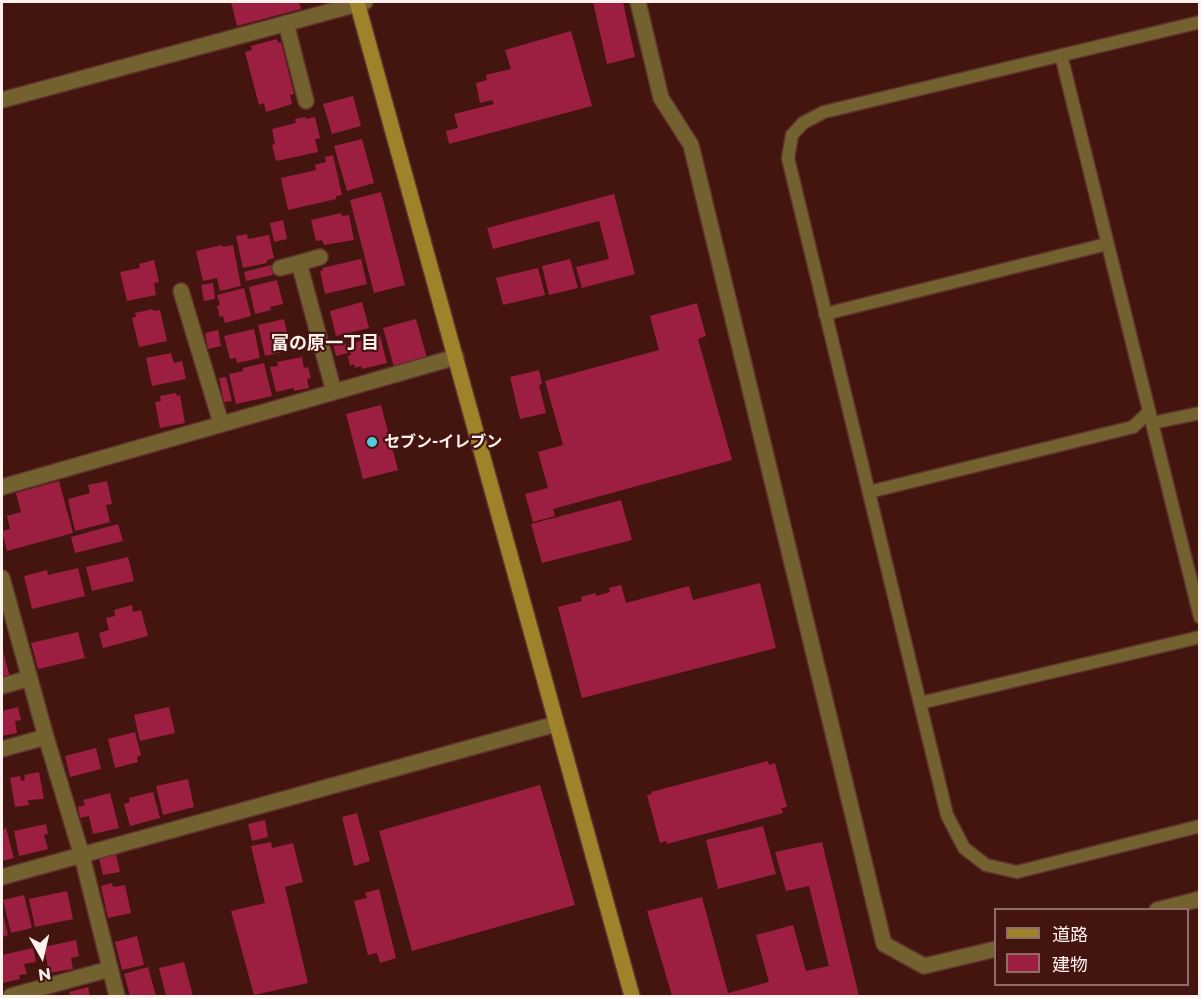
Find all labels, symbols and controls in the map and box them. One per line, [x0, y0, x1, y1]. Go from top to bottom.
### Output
district label: 富の原一丁目 [271, 333, 379, 355]
place label: セブン-イレブン [384, 432, 502, 452]
marker: セブン-イレブン [365, 435, 379, 449]
legend [994, 908, 1189, 986]
text: 道路 [1052, 924, 1088, 946]
north arrow [12, 926, 72, 986]
text: 建物 [1052, 954, 1088, 976]
text: N [37, 964, 52, 985]

